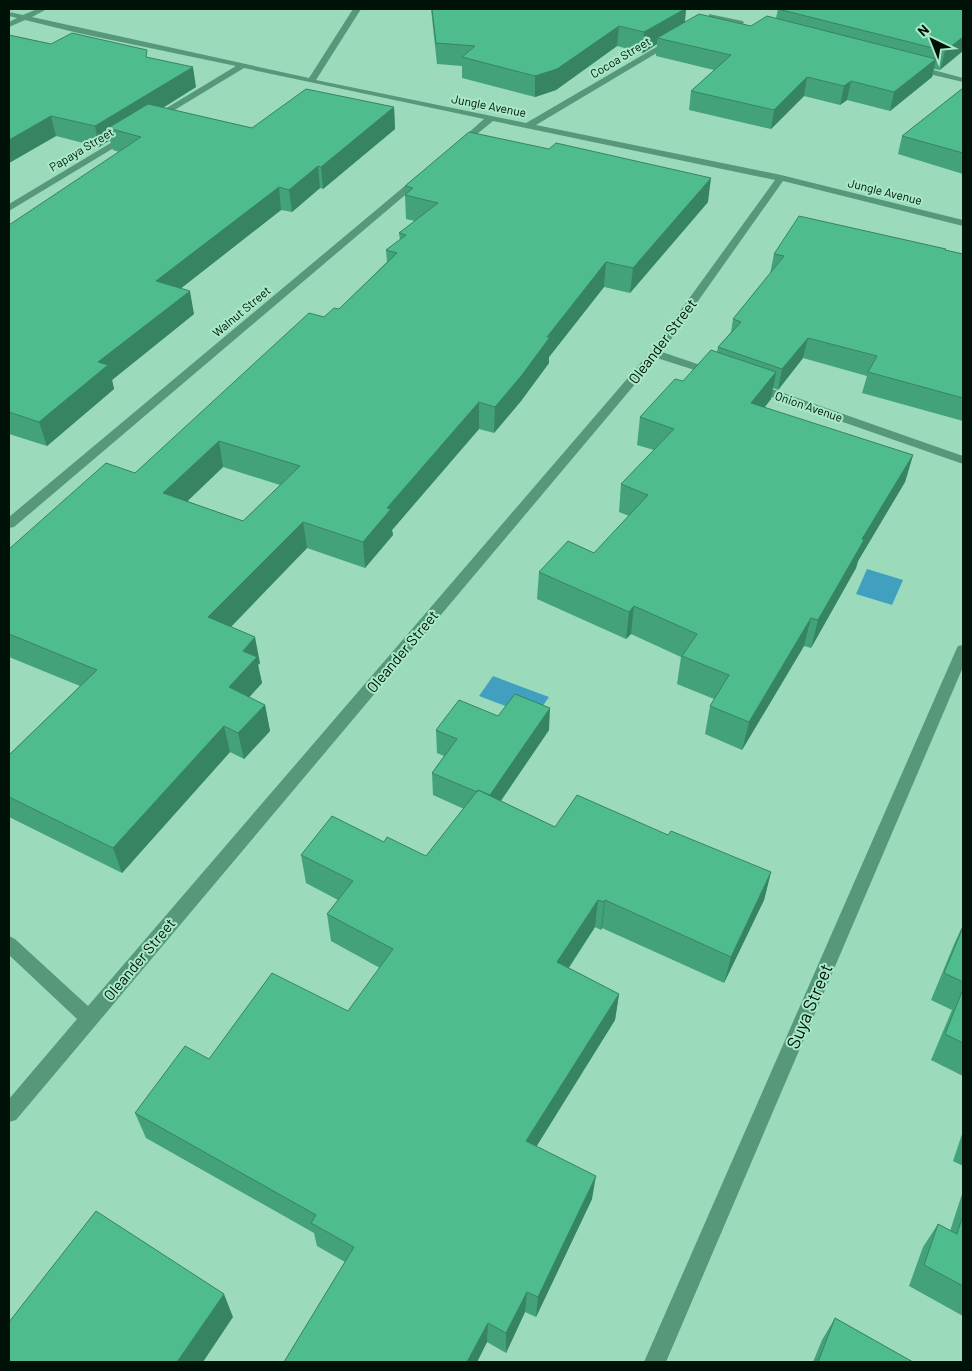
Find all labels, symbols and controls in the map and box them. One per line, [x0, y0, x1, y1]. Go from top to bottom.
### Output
north arrow [907, 15, 957, 65]
text: N [914, 21, 932, 40]
street label: Cocoa Street [587, 34, 653, 80]
street label: Jungle Avenue [450, 91, 528, 119]
street label: Papaya Street [46, 124, 116, 174]
street label: Jungle Avenue [846, 175, 924, 207]
street label: Walnut Street [209, 283, 273, 339]
street label: Oleander Street [624, 295, 700, 387]
street label: Onion Avenue [773, 388, 845, 424]
street label: Oleander Street [362, 606, 442, 696]
street label: Oleander Street [99, 914, 179, 1004]
street label: Suya Street [781, 960, 837, 1052]

